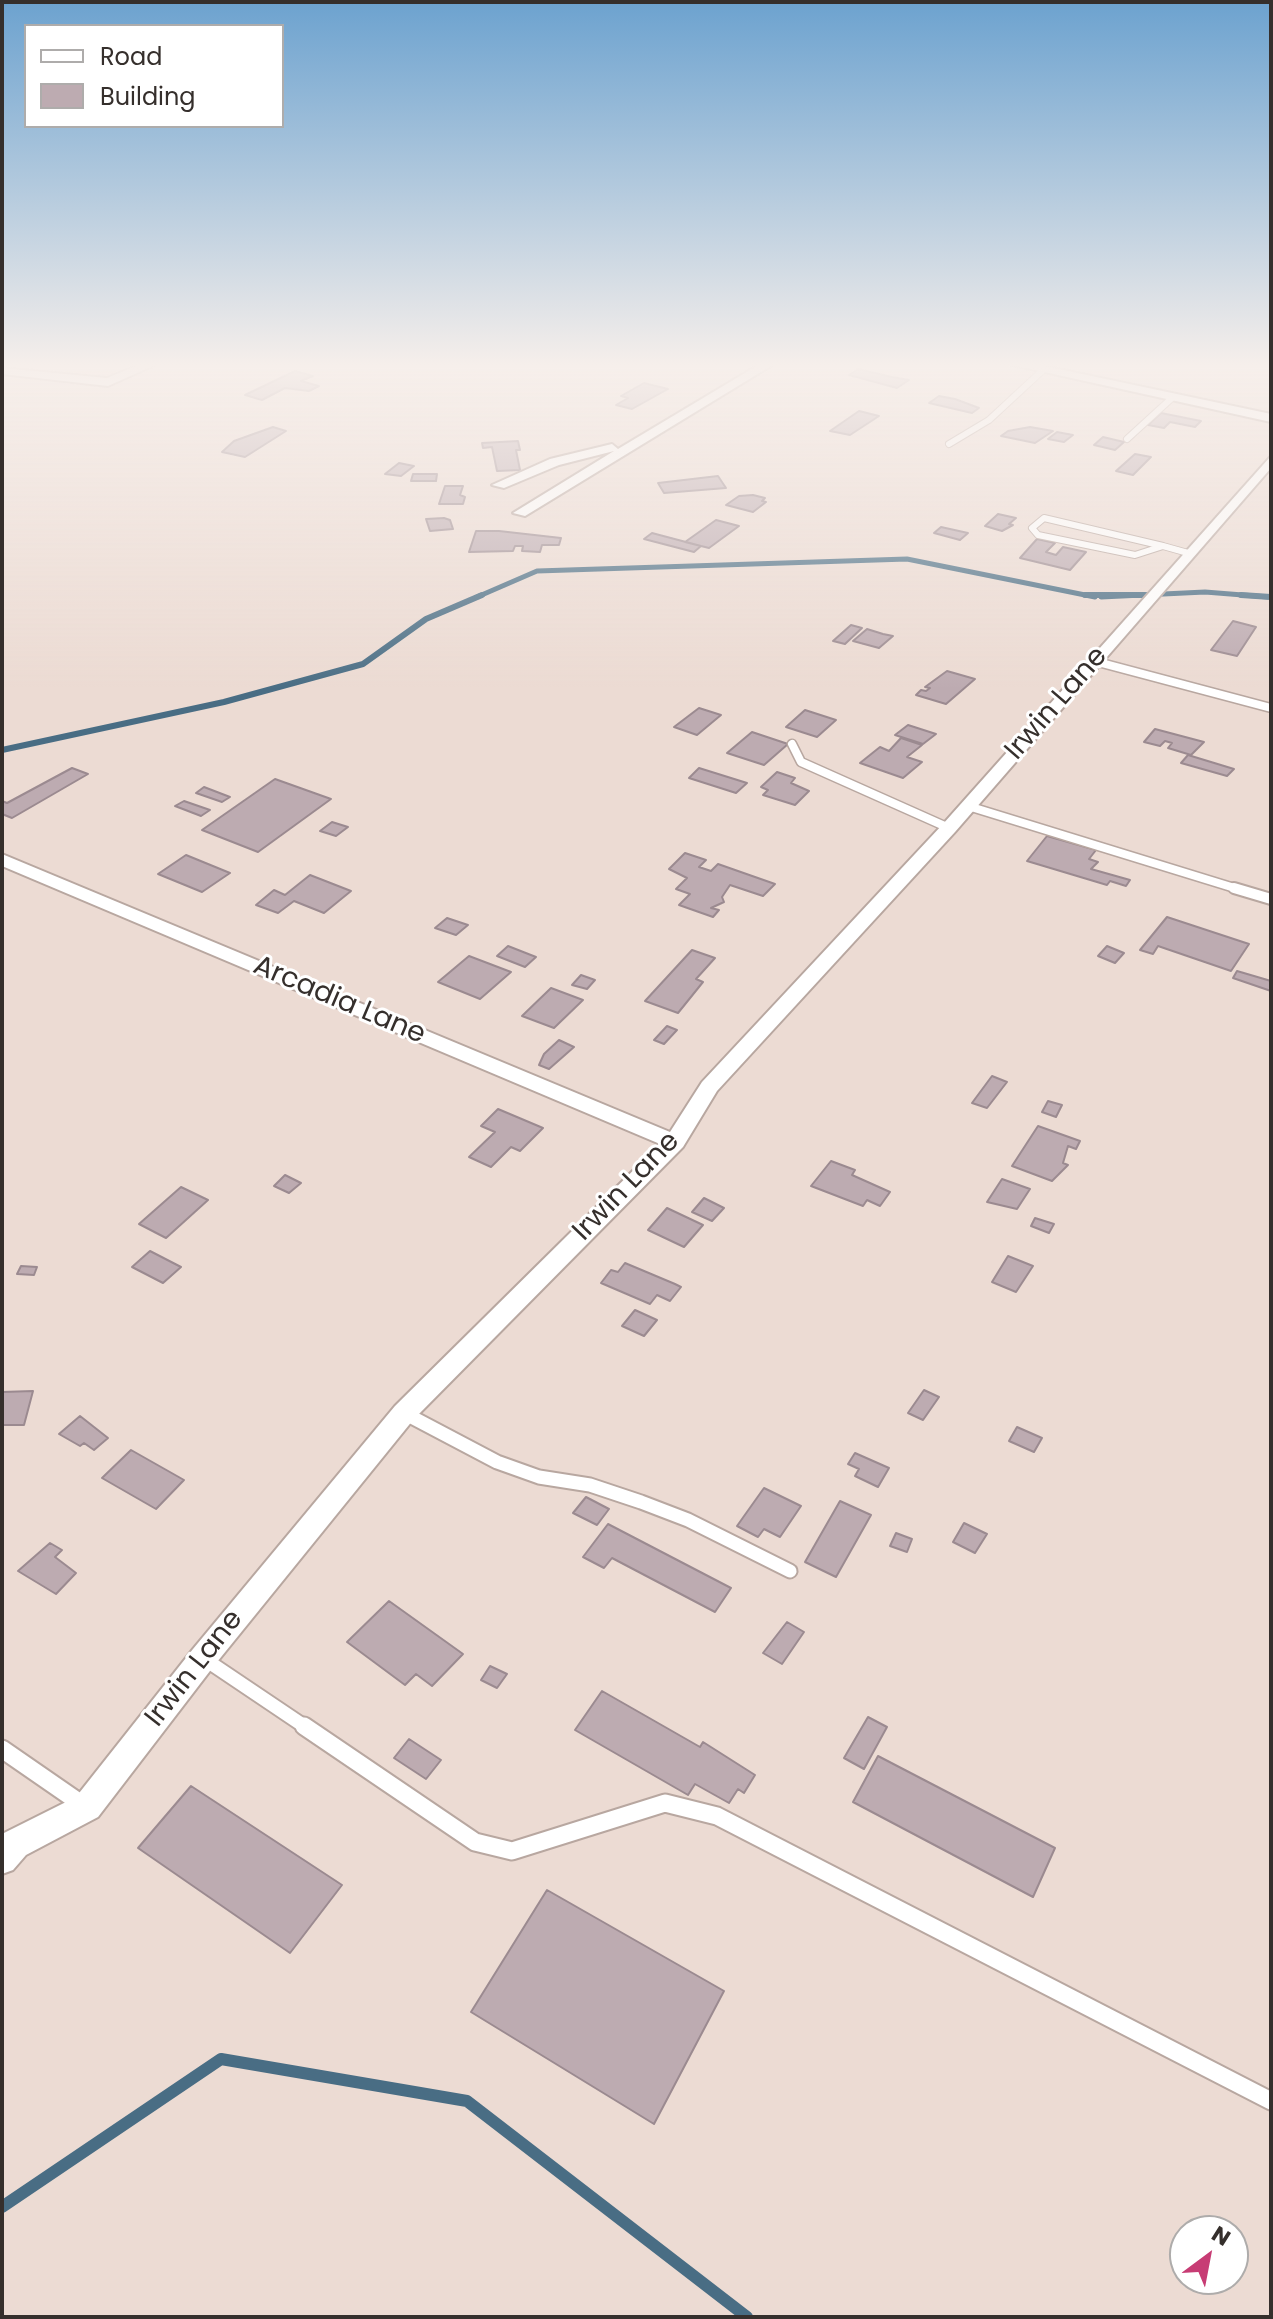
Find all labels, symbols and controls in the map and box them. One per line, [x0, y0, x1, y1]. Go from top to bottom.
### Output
legend [24, 24, 284, 128]
text: Road [100, 40, 162, 73]
text: Building [100, 80, 196, 113]
street label: Irwin Lane [999, 641, 1115, 767]
street label: Arcadia Lane [248, 950, 430, 1052]
street label: Irwin Lane [567, 1125, 687, 1249]
street label: Irwin Lane [139, 1604, 251, 1734]
north arrow [1169, 2215, 1249, 2295]
text: N [1206, 2218, 1236, 2253]

